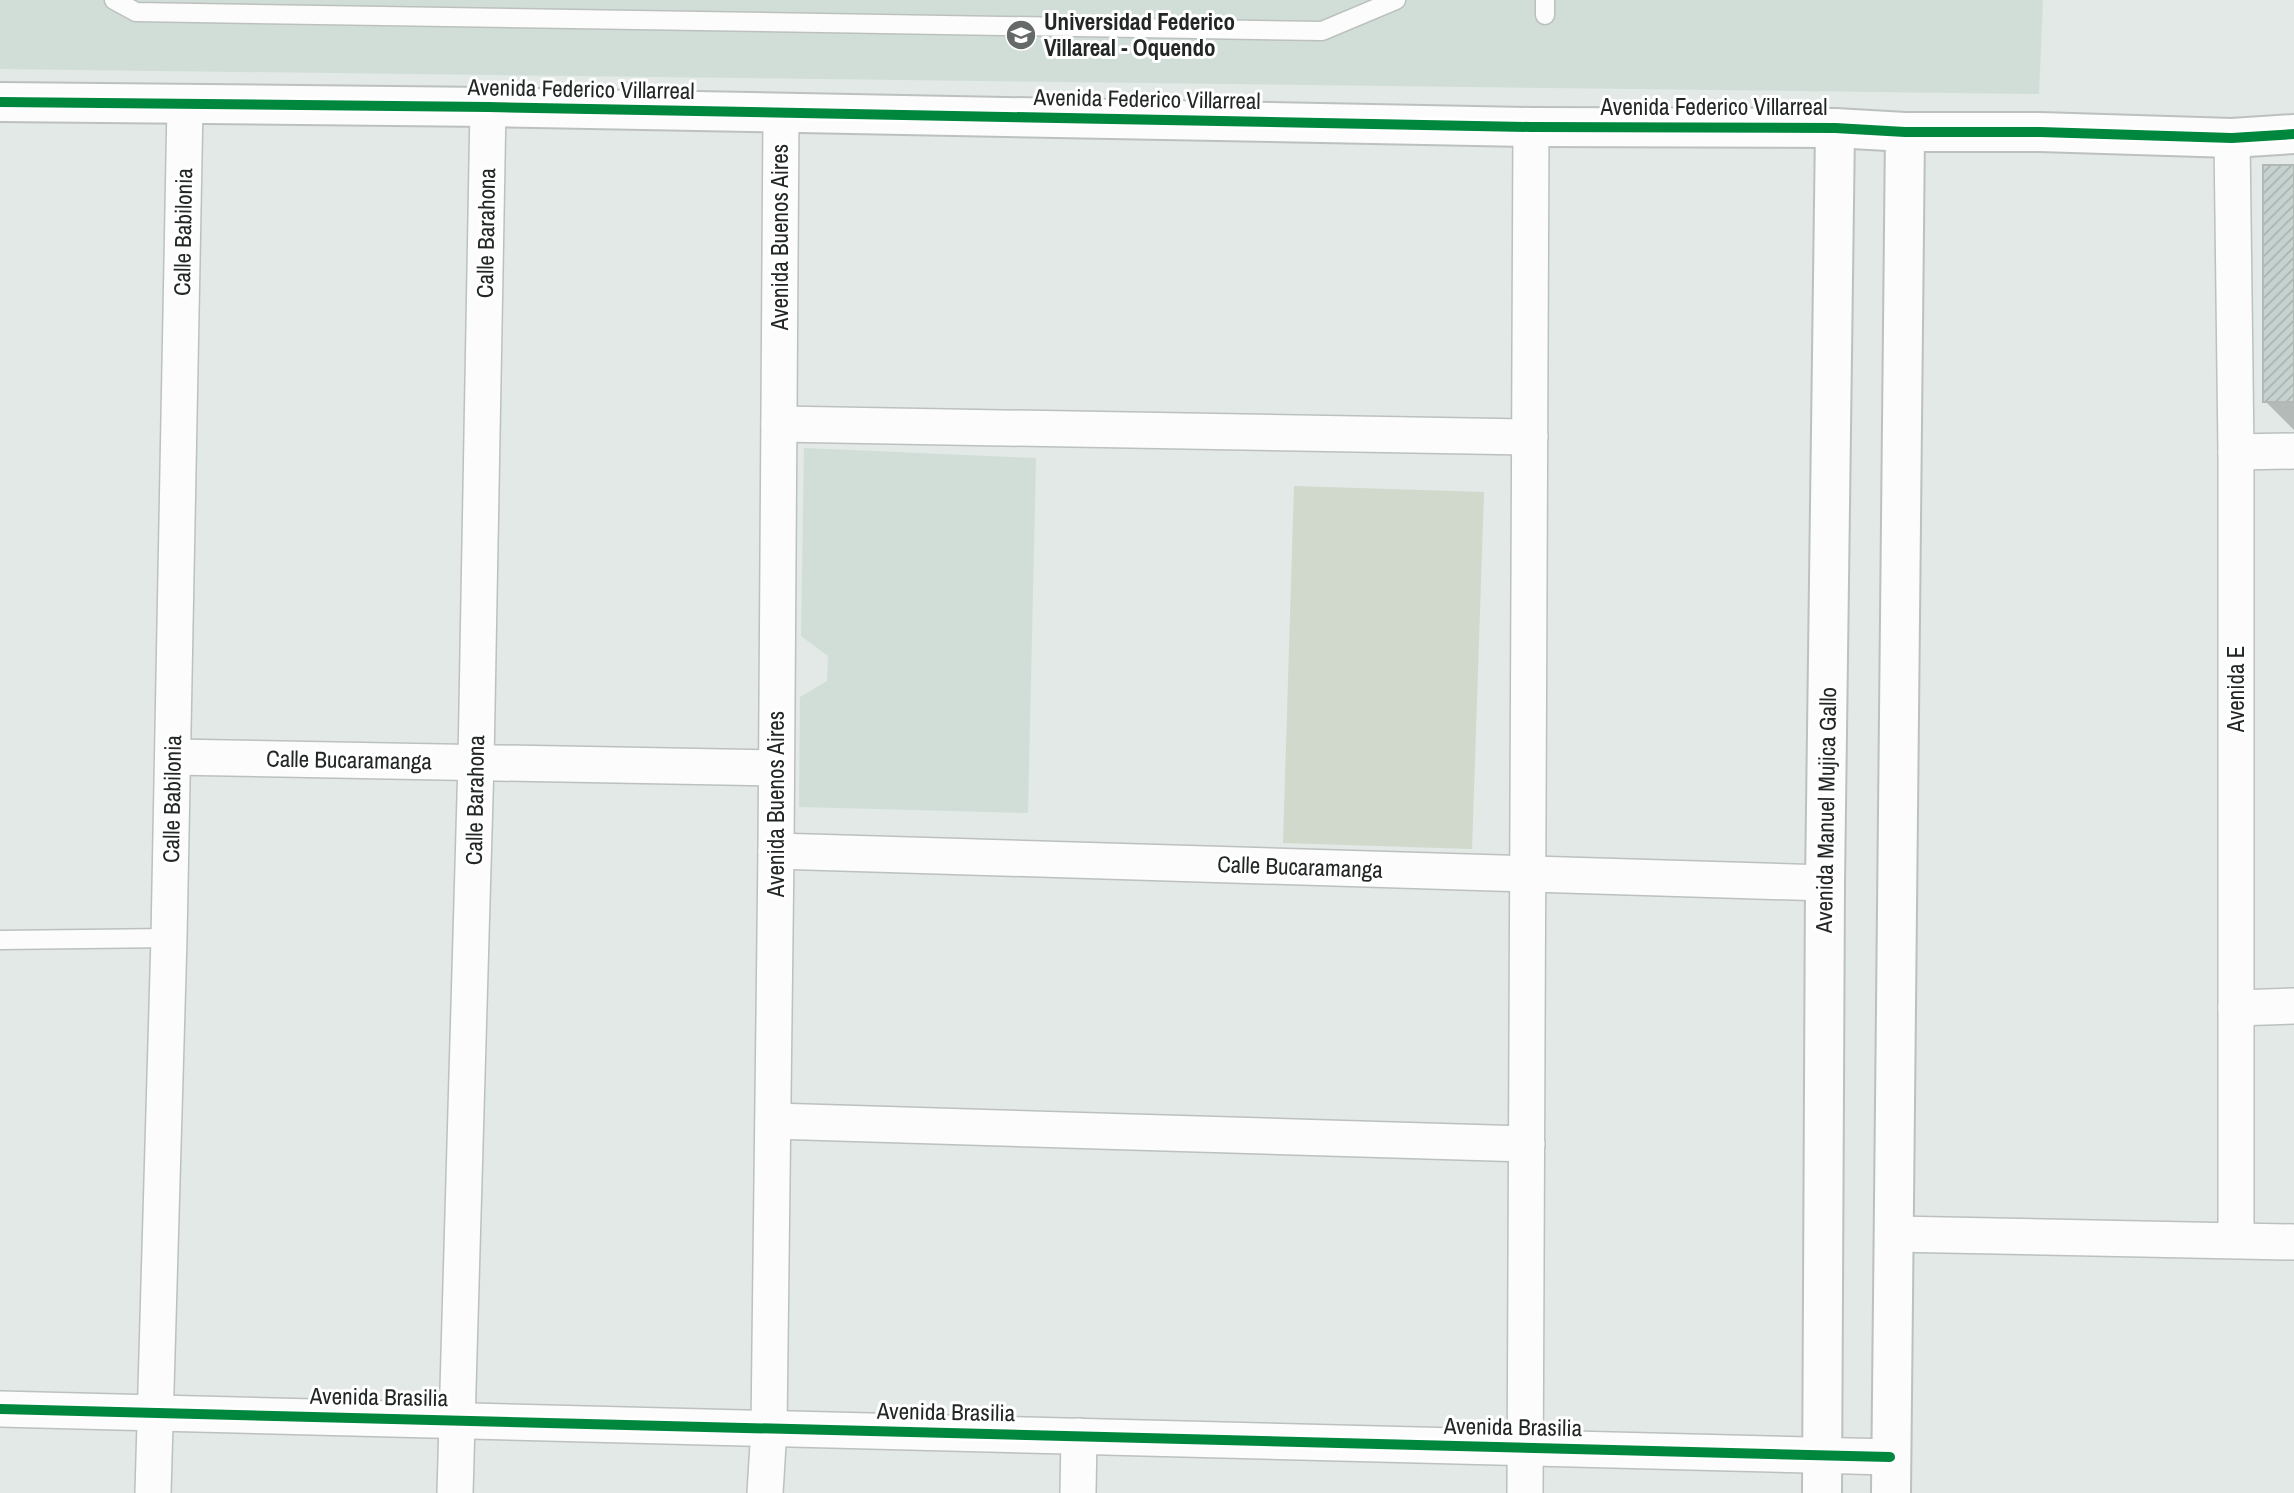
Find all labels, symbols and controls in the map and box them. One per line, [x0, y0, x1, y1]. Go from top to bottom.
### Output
place label: Universidad Federico Villareal - Oquendo [1044, 6, 1235, 63]
school or university icon: Universidad Federico Villareal - Oquendo [1004, 18, 1038, 52]
street label: Avenida Federico Villarreal [466, 71, 695, 106]
street label: Avenida Federico Villarreal [1032, 81, 1261, 116]
street label: Avenida Federico Villarreal [1600, 91, 1827, 122]
street label: Avenida Buenos Aires [764, 144, 795, 331]
street label: Calle Babilonia [166, 167, 199, 296]
street label: Calle Barahona [469, 167, 502, 298]
street label: Avenida E [2220, 646, 2251, 733]
street label: Avenida Manuel Mujica Gallo [1808, 687, 1843, 934]
street label: Avenida Buenos Aires [760, 711, 791, 898]
street label: Calle Babilonia [155, 734, 188, 863]
street label: Calle Barahona [458, 734, 491, 865]
street label: Calle Bucaramanga [266, 743, 433, 776]
street label: Calle Bucaramanga [1217, 848, 1384, 885]
street label: Avenida Brasilia [309, 1380, 449, 1413]
street label: Avenida Brasilia [876, 1395, 1016, 1428]
street label: Avenida Brasilia [1443, 1410, 1583, 1443]

